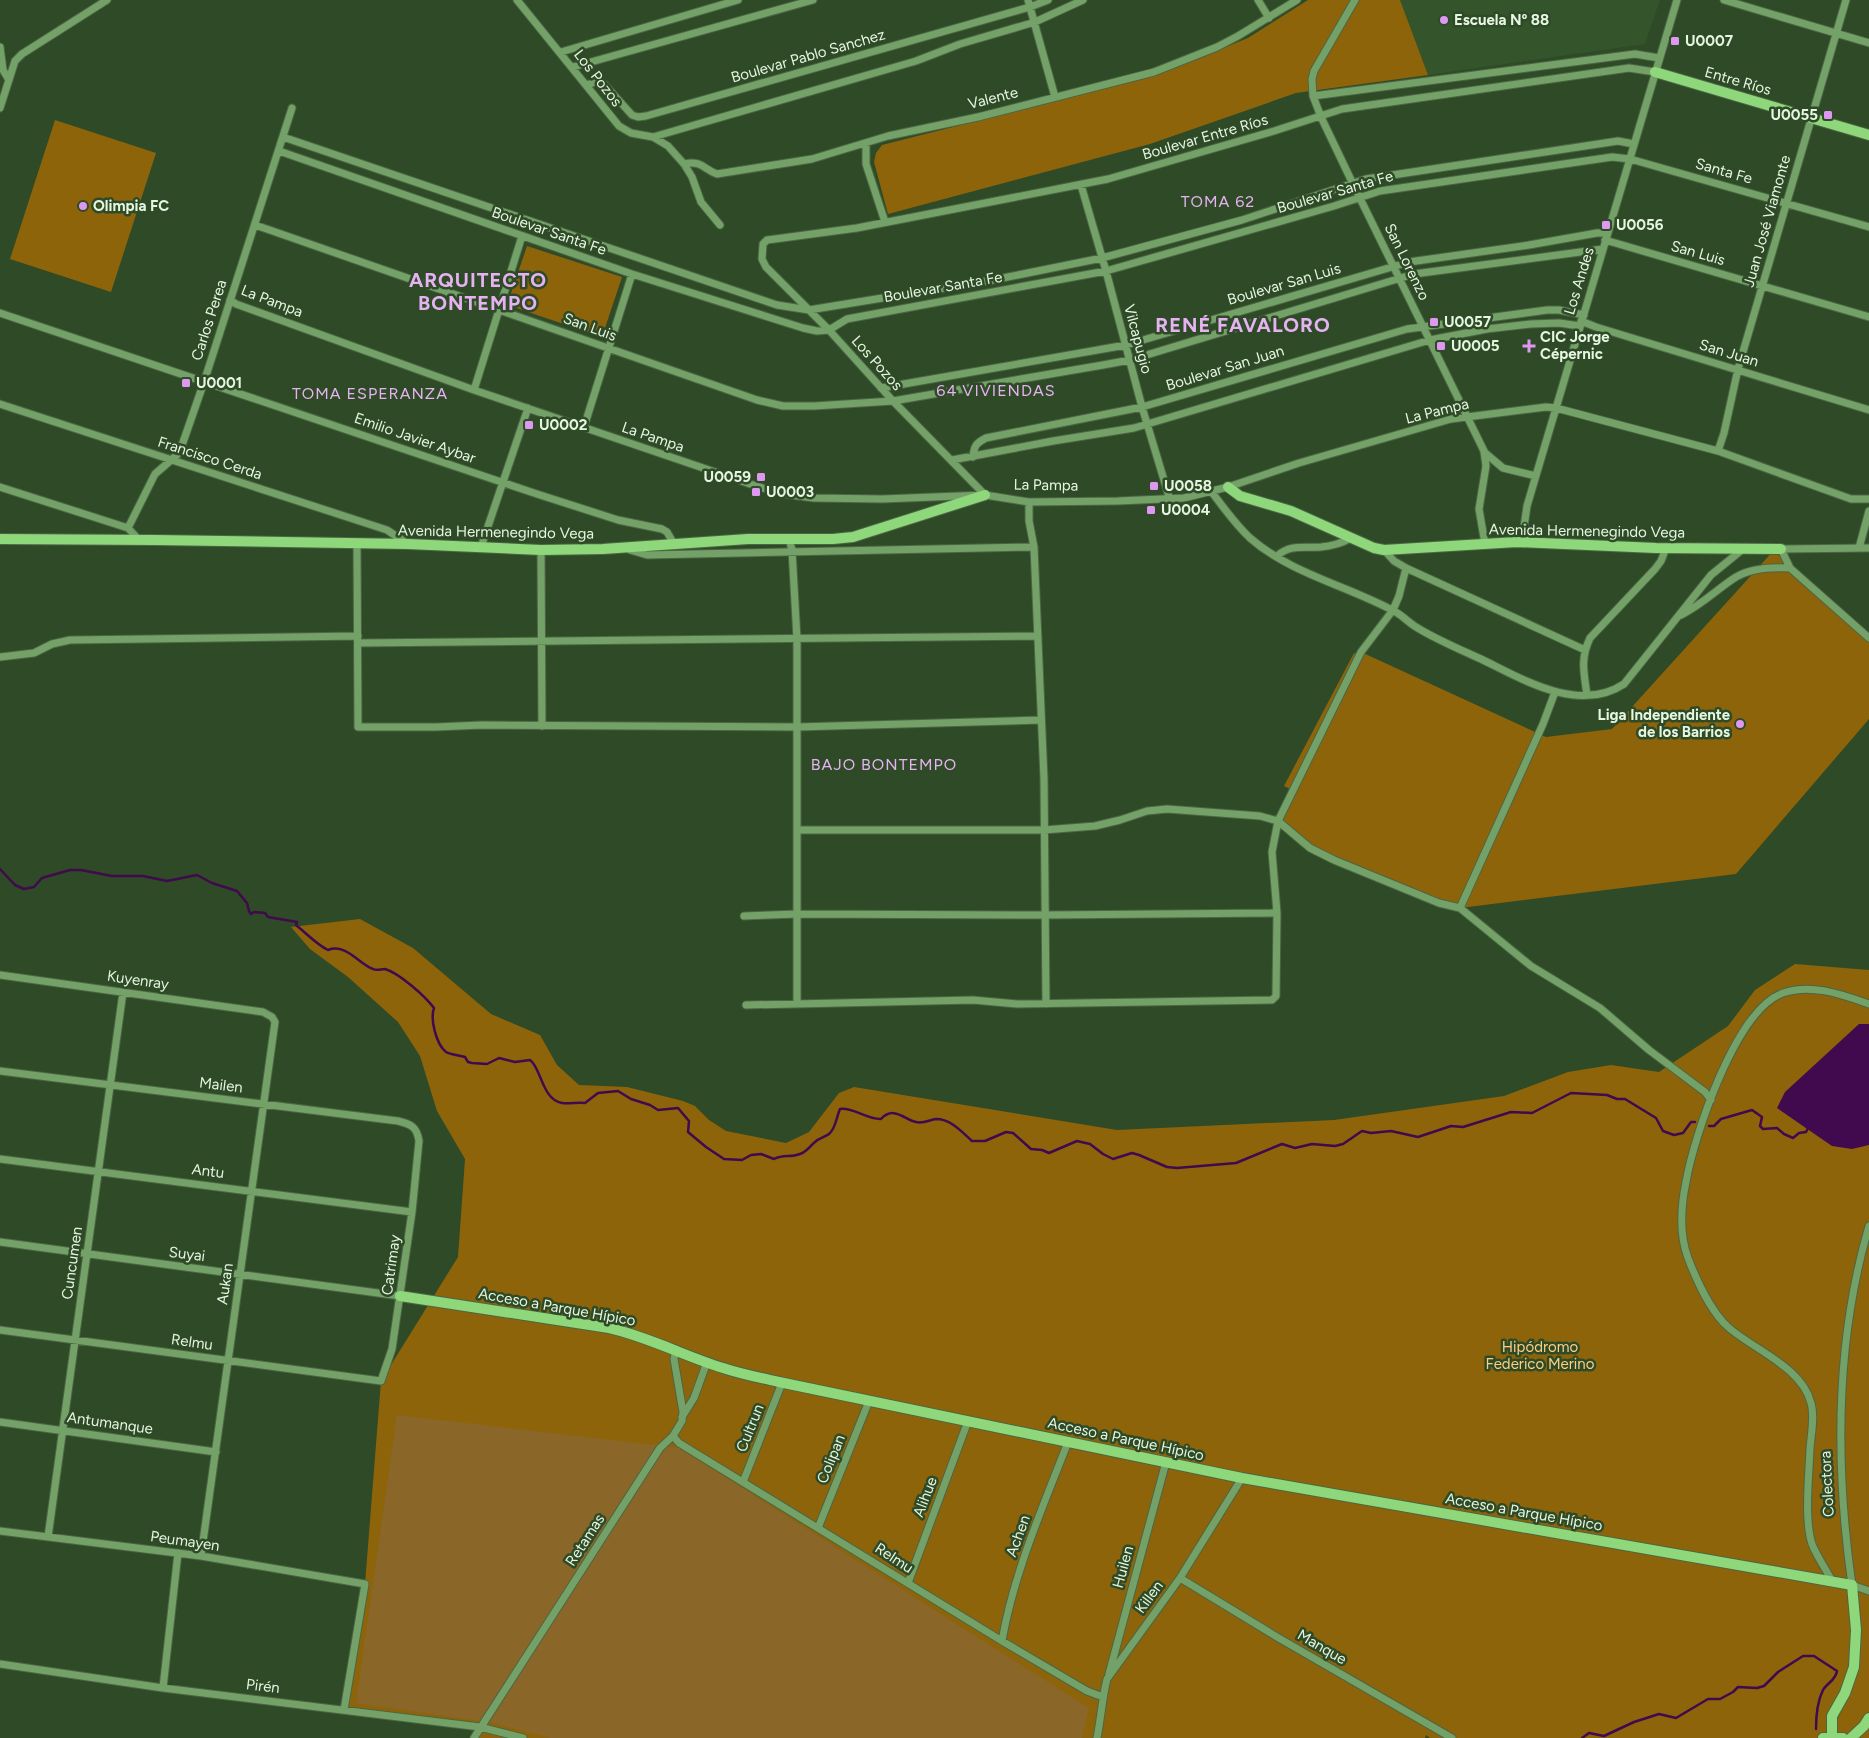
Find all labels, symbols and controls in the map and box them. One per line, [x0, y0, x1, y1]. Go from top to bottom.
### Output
place label: Escuela Nº 88 [1454, 11, 1549, 29]
marker: Escuela Nº 88 [1438, 14, 1450, 26]
street label: Boulevar Pablo Sanchez [729, 25, 887, 87]
place label: U0007 [1685, 32, 1733, 50]
marker: U0007 [1669, 35, 1681, 47]
street label: Los Pozos [570, 46, 626, 110]
street label: Entre Ríos [1703, 63, 1773, 99]
street label: Valente [966, 83, 1020, 113]
place label: U0055 [1771, 106, 1818, 124]
marker: U0055 [1822, 109, 1834, 121]
street label: Boulevar Entre Ríos [1140, 110, 1270, 164]
street label: Juan José Viamonte [1740, 153, 1794, 289]
street label: Santa Fe [1693, 154, 1755, 188]
street label: Boulevar Santa Fe [1275, 167, 1395, 217]
district label: TOMA 62 [1181, 192, 1255, 211]
place label: Olimpia FC [93, 197, 169, 215]
marker: Olimpia FC [77, 200, 89, 212]
street label: Boulevar Santa Fe [489, 203, 609, 259]
place label: U0056 [1616, 216, 1664, 234]
marker: U0056 [1600, 219, 1612, 231]
street label: San Lorenzo [1381, 221, 1433, 304]
street label: San Luis [1669, 237, 1727, 269]
street label: Los Andes [1560, 245, 1598, 317]
street label: Boulevar San Luis [1225, 259, 1343, 309]
district label: ARQUITECTO BONTEMPO [409, 268, 547, 315]
street label: Boulevar Santa Fe [882, 268, 1004, 306]
street label: Carlos Perea [187, 277, 231, 363]
street label: La Pampa [239, 281, 305, 321]
street label: Vilcapugio [1120, 302, 1156, 376]
street label: San Luis [561, 309, 619, 345]
district label: RENÉ FAVALORO [1155, 313, 1331, 337]
place label: U0057 [1444, 313, 1491, 331]
marker: U0057 [1428, 316, 1440, 328]
place label: CIC Jorge Cépernic [1540, 328, 1610, 363]
street label: Los Pozos [848, 332, 906, 394]
street label: San Juan [1697, 335, 1761, 371]
place label: U0005 [1451, 337, 1500, 355]
marker: CIC Jorge Cépernic [1522, 339, 1536, 353]
marker: U0005 [1435, 340, 1447, 352]
street label: Boulevar San Juan [1164, 341, 1286, 395]
place label: U0001 [196, 374, 242, 392]
marker: U0001 [180, 377, 192, 389]
district label: 64 VIVIENDAS [936, 381, 1056, 400]
district label: TOMA ESPERANZA [292, 384, 448, 403]
street label: La Pampa [1403, 394, 1471, 428]
street label: Emilio Javier Aybar [352, 409, 478, 467]
place label: U0002 [539, 416, 588, 434]
street label: La Pampa [620, 418, 686, 456]
marker: U0002 [523, 419, 535, 431]
street label: Francisco Cerda [156, 433, 264, 483]
place label: U0059 [704, 468, 751, 486]
marker: U0059 [755, 471, 767, 483]
street label: La Pampa [1014, 475, 1078, 495]
place label: U0058 [1164, 477, 1212, 495]
marker: U0058 [1148, 480, 1160, 492]
place label: U0003 [766, 483, 814, 501]
marker: U0003 [750, 486, 762, 498]
place label: U0004 [1161, 501, 1211, 519]
marker: U0004 [1145, 504, 1157, 516]
street label: Avenida Hermenegindo Vega [1489, 520, 1685, 542]
street label: Avenida Hermenegindo Vega [398, 521, 594, 543]
place label: Liga Independiente de los Barrios [1598, 706, 1731, 741]
marker: Liga Independiente de los Barrios [1734, 718, 1746, 730]
district label: BAJO BONTEMPO [811, 755, 957, 774]
street label: Kuyenray [106, 967, 170, 993]
street label: Mailen [198, 1073, 244, 1097]
street label: Antu [191, 1160, 225, 1182]
street label: Cuncumen [58, 1225, 86, 1301]
street label: Catrimay [378, 1234, 404, 1296]
street label: Suyai [168, 1243, 206, 1265]
street label: Aukan [213, 1262, 237, 1306]
street label: Acceso a Parque Hípico [477, 1284, 637, 1330]
street label: Relmu [170, 1330, 214, 1354]
park label: Hipódromo Federico Merino [1486, 1338, 1595, 1373]
street label: Cultrun [732, 1401, 768, 1455]
street label: Antumanque [66, 1408, 154, 1438]
street label: Acceso a Parque Hípico [1046, 1414, 1206, 1464]
street label: Colipan [813, 1432, 849, 1486]
street label: Colectora [1816, 1450, 1838, 1518]
street label: Alihue [909, 1474, 941, 1520]
street label: Acceso a Parque Hípico [1444, 1489, 1604, 1535]
street label: Retamas [562, 1511, 608, 1569]
street label: Achen [1002, 1513, 1034, 1559]
street label: Peumayen [149, 1527, 221, 1555]
street label: Relmu [871, 1539, 917, 1577]
street label: Huilen [1109, 1544, 1137, 1590]
street label: Killen [1131, 1577, 1167, 1617]
street label: Manque [1294, 1626, 1350, 1668]
street label: Pirén [245, 1675, 281, 1697]

